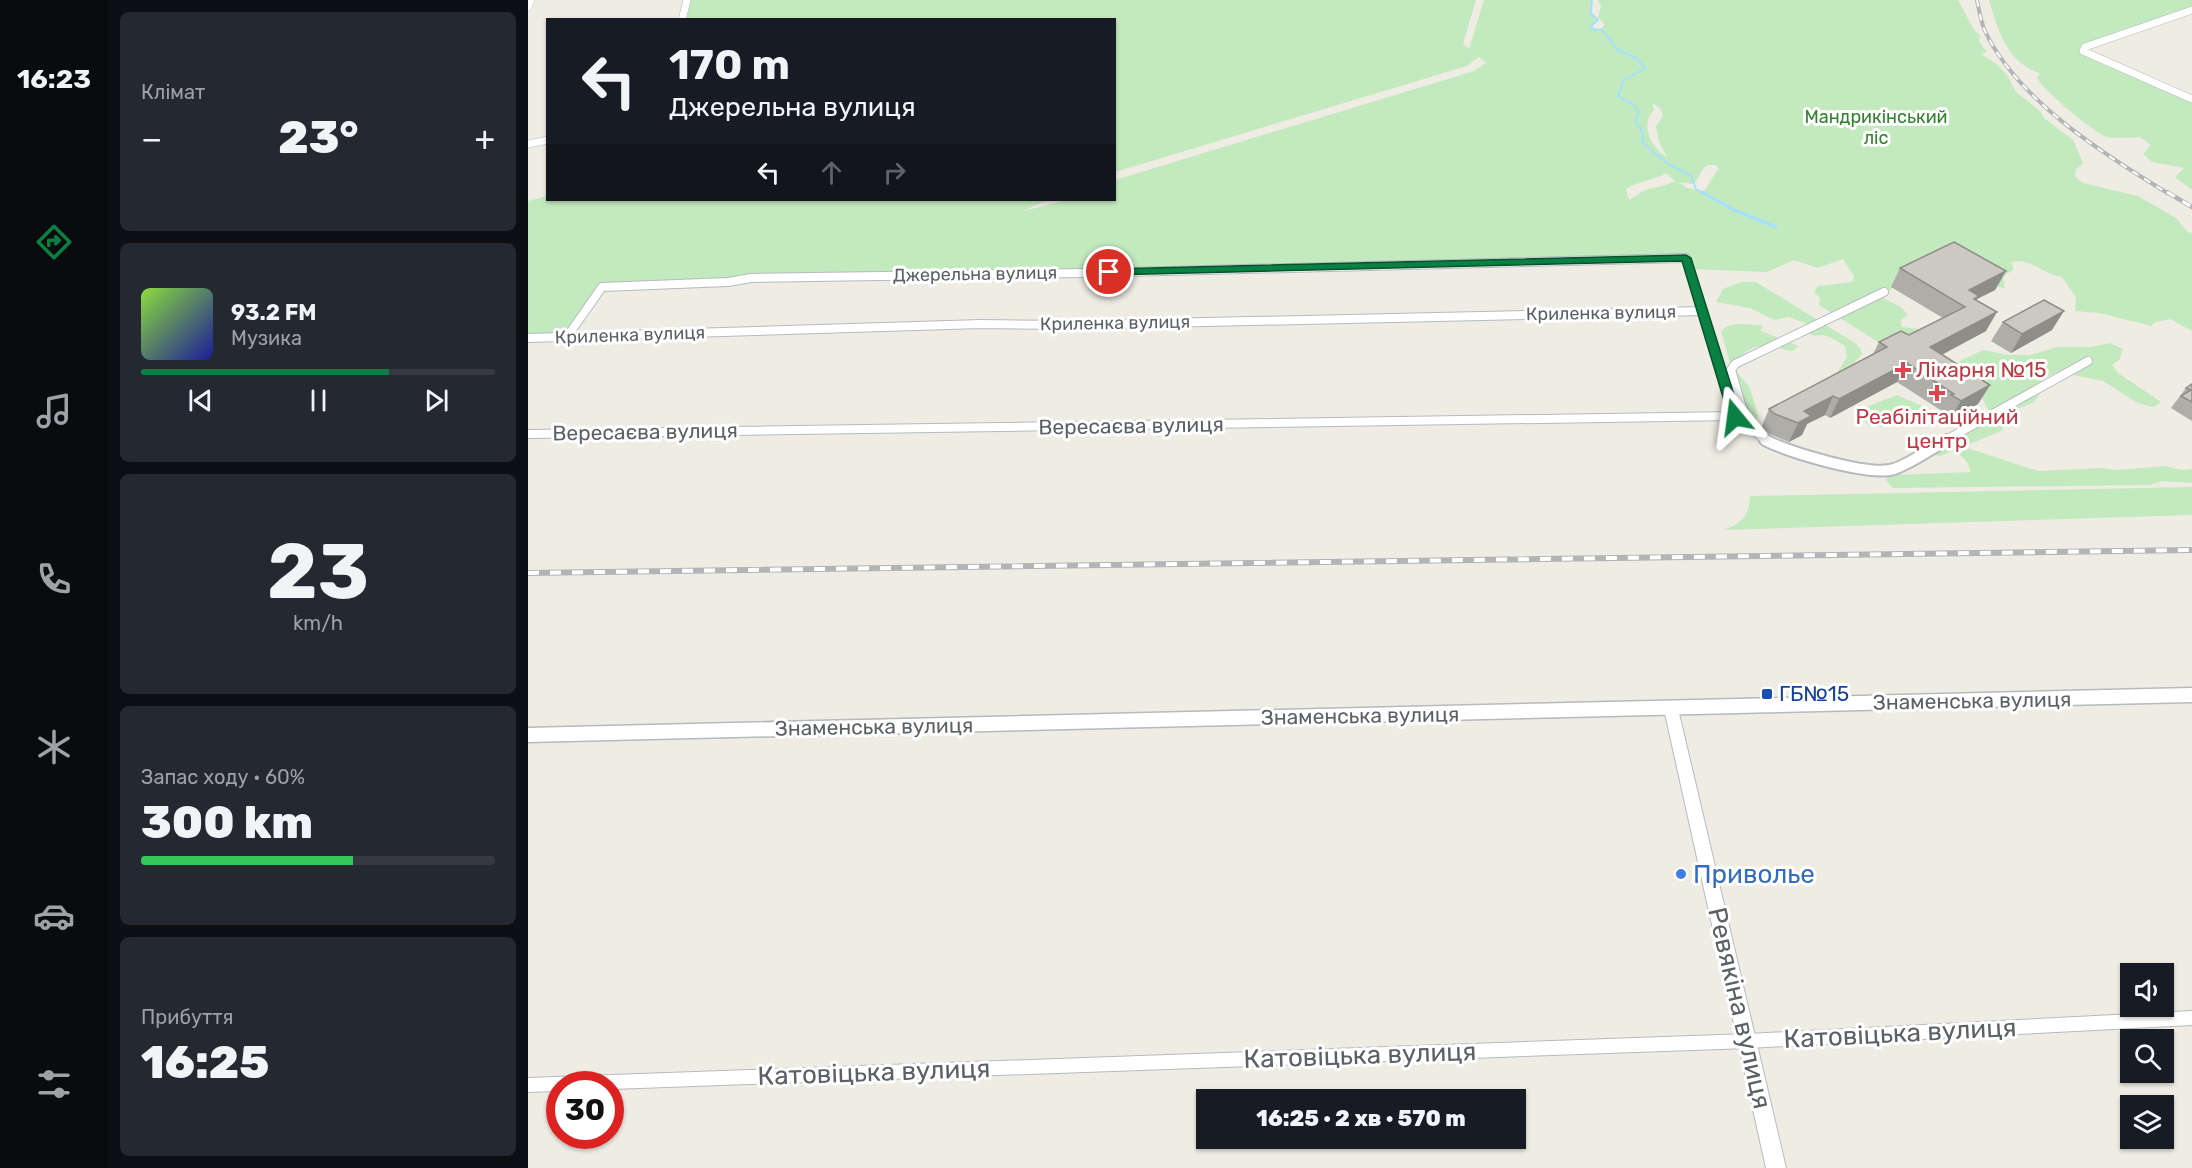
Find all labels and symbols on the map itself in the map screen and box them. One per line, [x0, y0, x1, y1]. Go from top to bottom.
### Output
park label: Мандрикінський ліс [1804, 106, 1948, 149]
pin [1083, 246, 1134, 297]
street label: Джерельна вулиця [893, 262, 1057, 286]
street label: Криленка вулиця [1526, 301, 1676, 325]
street label: Криленка вулиця [1040, 311, 1190, 335]
street label: Криленка вулиця [554, 321, 706, 349]
place label: Лікарня №15 [1916, 357, 2046, 382]
marker: Лікарня №15 [1894, 361, 1912, 379]
marker: Реабілітаційний центр [1928, 384, 1946, 402]
position arrow [1703, 385, 1767, 449]
place label: Реабілітаційний центр [1856, 404, 2018, 453]
street label: Вересаєва вулиця [1038, 411, 1224, 440]
street label: Вересаєва вулиця [552, 417, 738, 446]
place label: ГБ№15 [1779, 681, 1849, 706]
street label: Знаменська вулиця [1873, 686, 2071, 715]
marker: ГБ№15 [1760, 687, 1774, 701]
street label: Знаменська вулиця [1261, 701, 1459, 730]
street label: Знаменська вулиця [775, 712, 973, 741]
place label: Приволье [1693, 859, 1815, 890]
marker: Приволье [1674, 867, 1688, 881]
street label: Ревякіна вулиця [1701, 904, 1778, 1112]
street label: Катовіцька вулиця [1783, 1012, 2017, 1055]
street label: Катовіцька вулиця [1243, 1036, 1477, 1075]
street label: Катовіцька вулиця [757, 1053, 991, 1092]
speed limit sign: 30 [546, 1071, 624, 1149]

